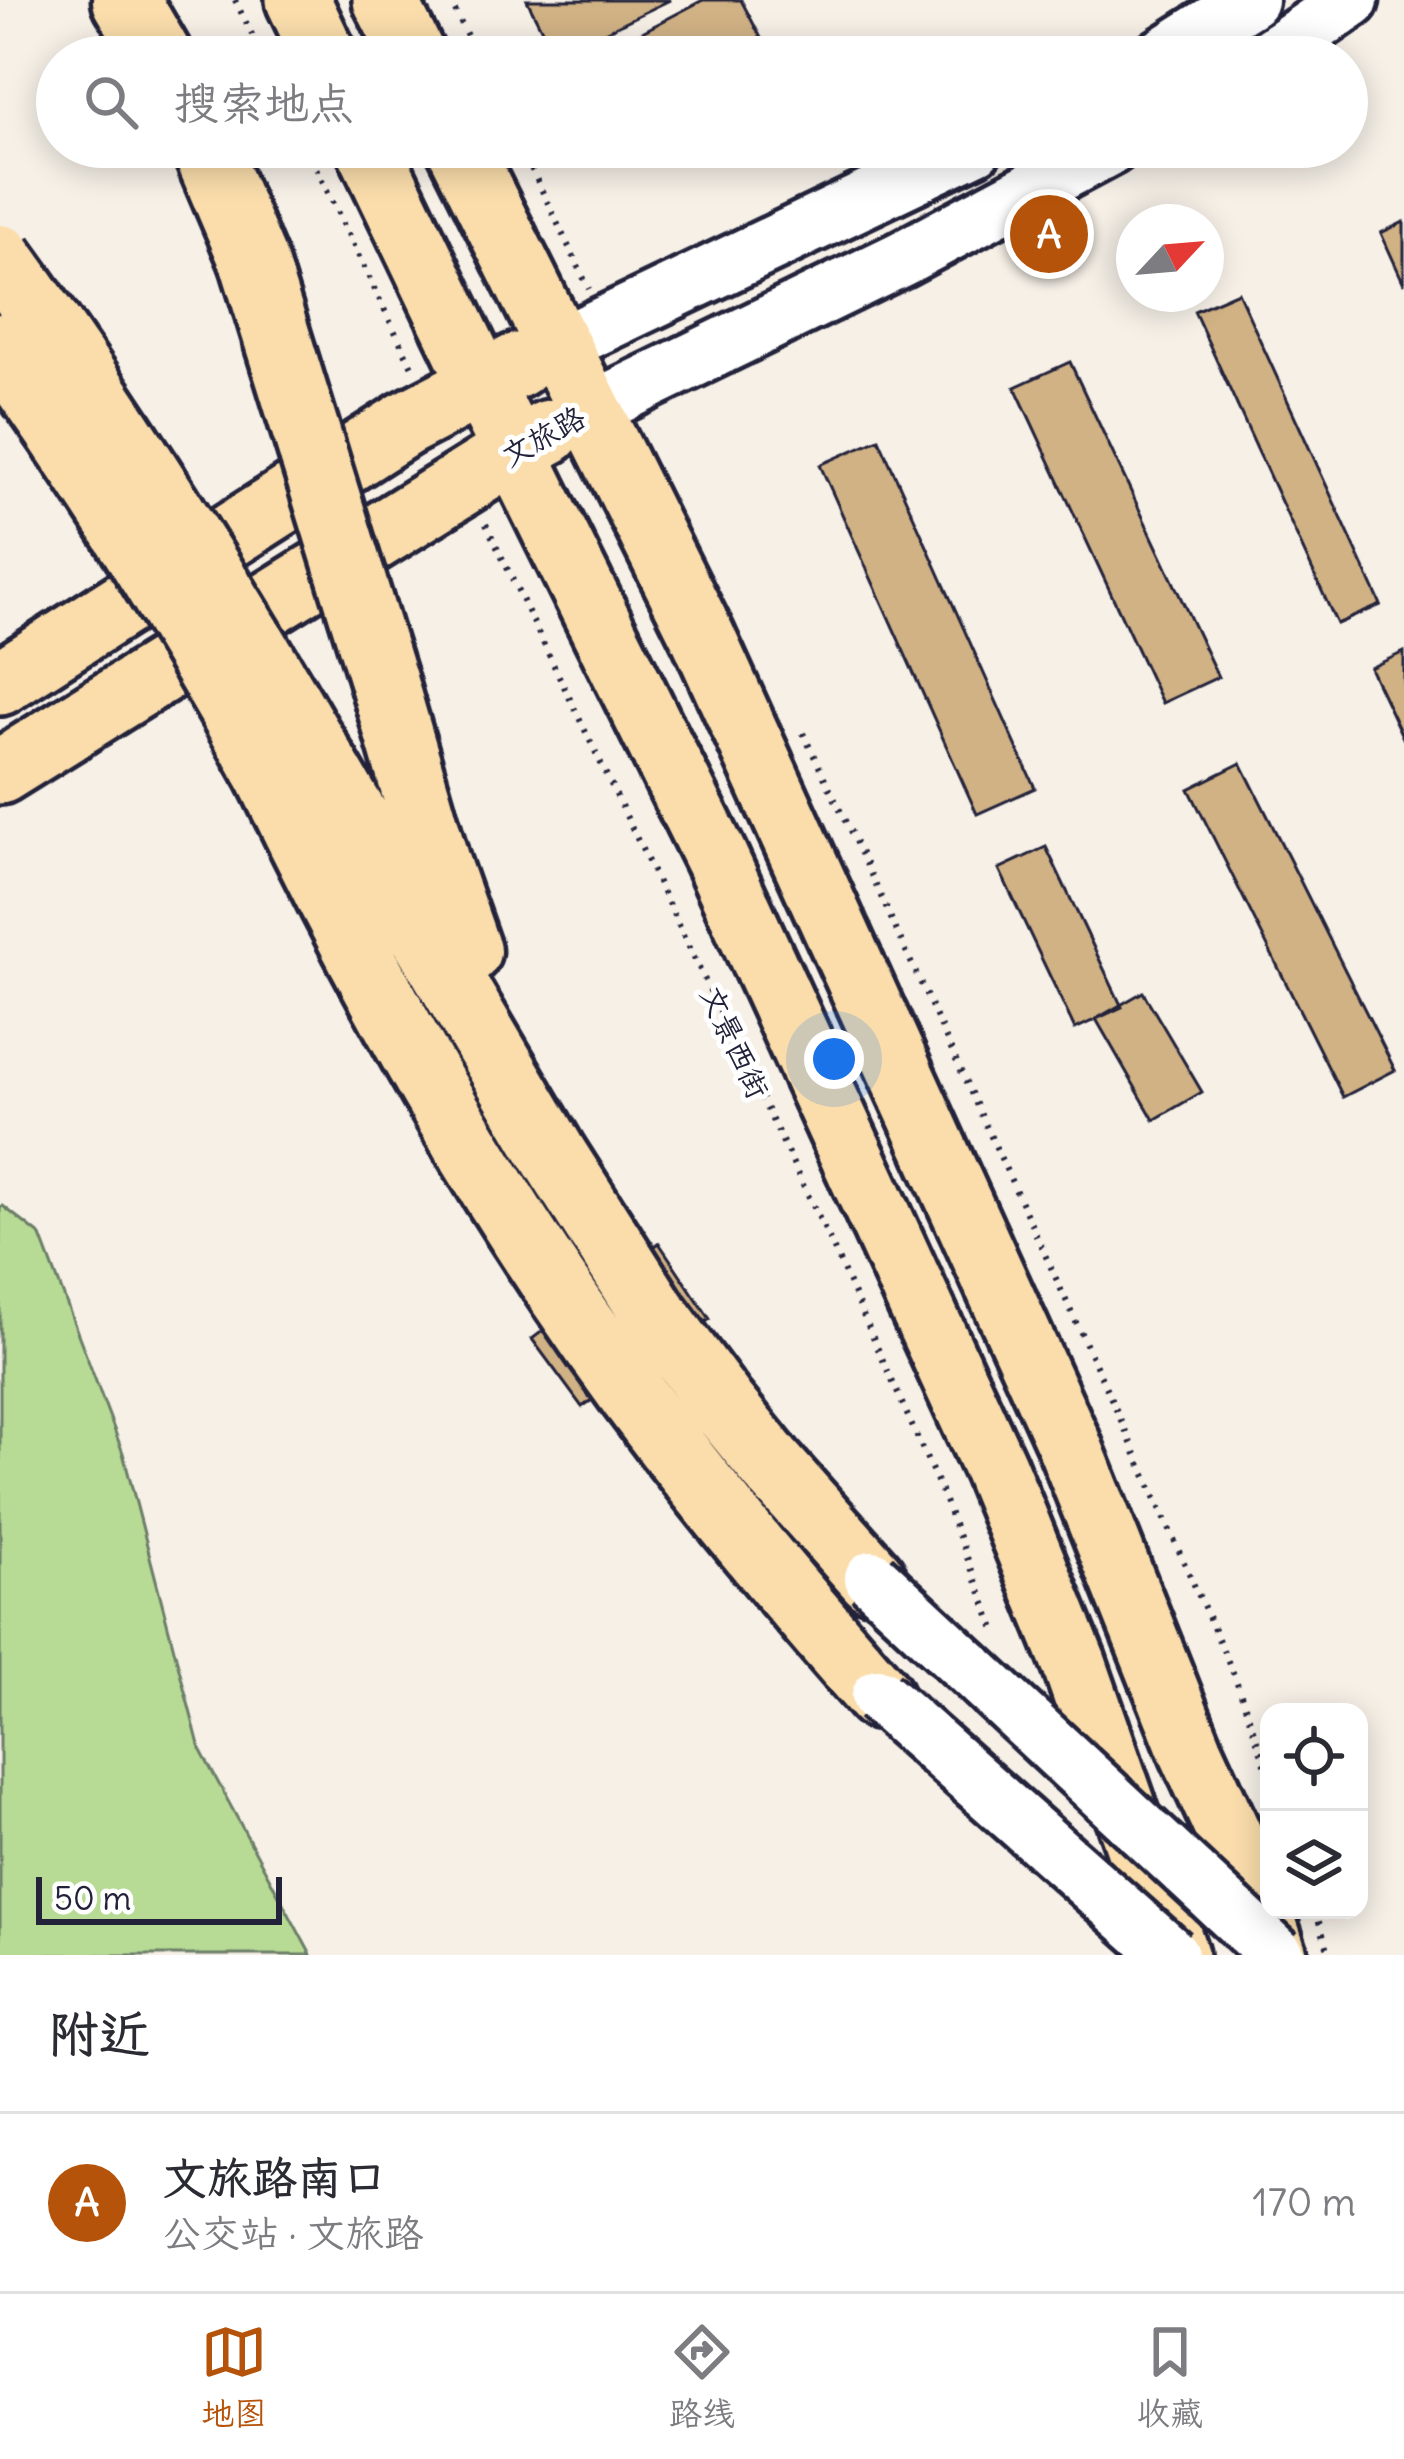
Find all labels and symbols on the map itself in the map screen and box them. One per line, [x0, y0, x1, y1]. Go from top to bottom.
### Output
pin: A [1010, 189, 1088, 279]
north arrow [1116, 204, 1224, 312]
street label: 文旅路 [494, 398, 592, 474]
street label: 文景西街 [692, 980, 778, 1104]
your location [804, 1029, 864, 1089]
scale bar [36, 1871, 282, 1924]

